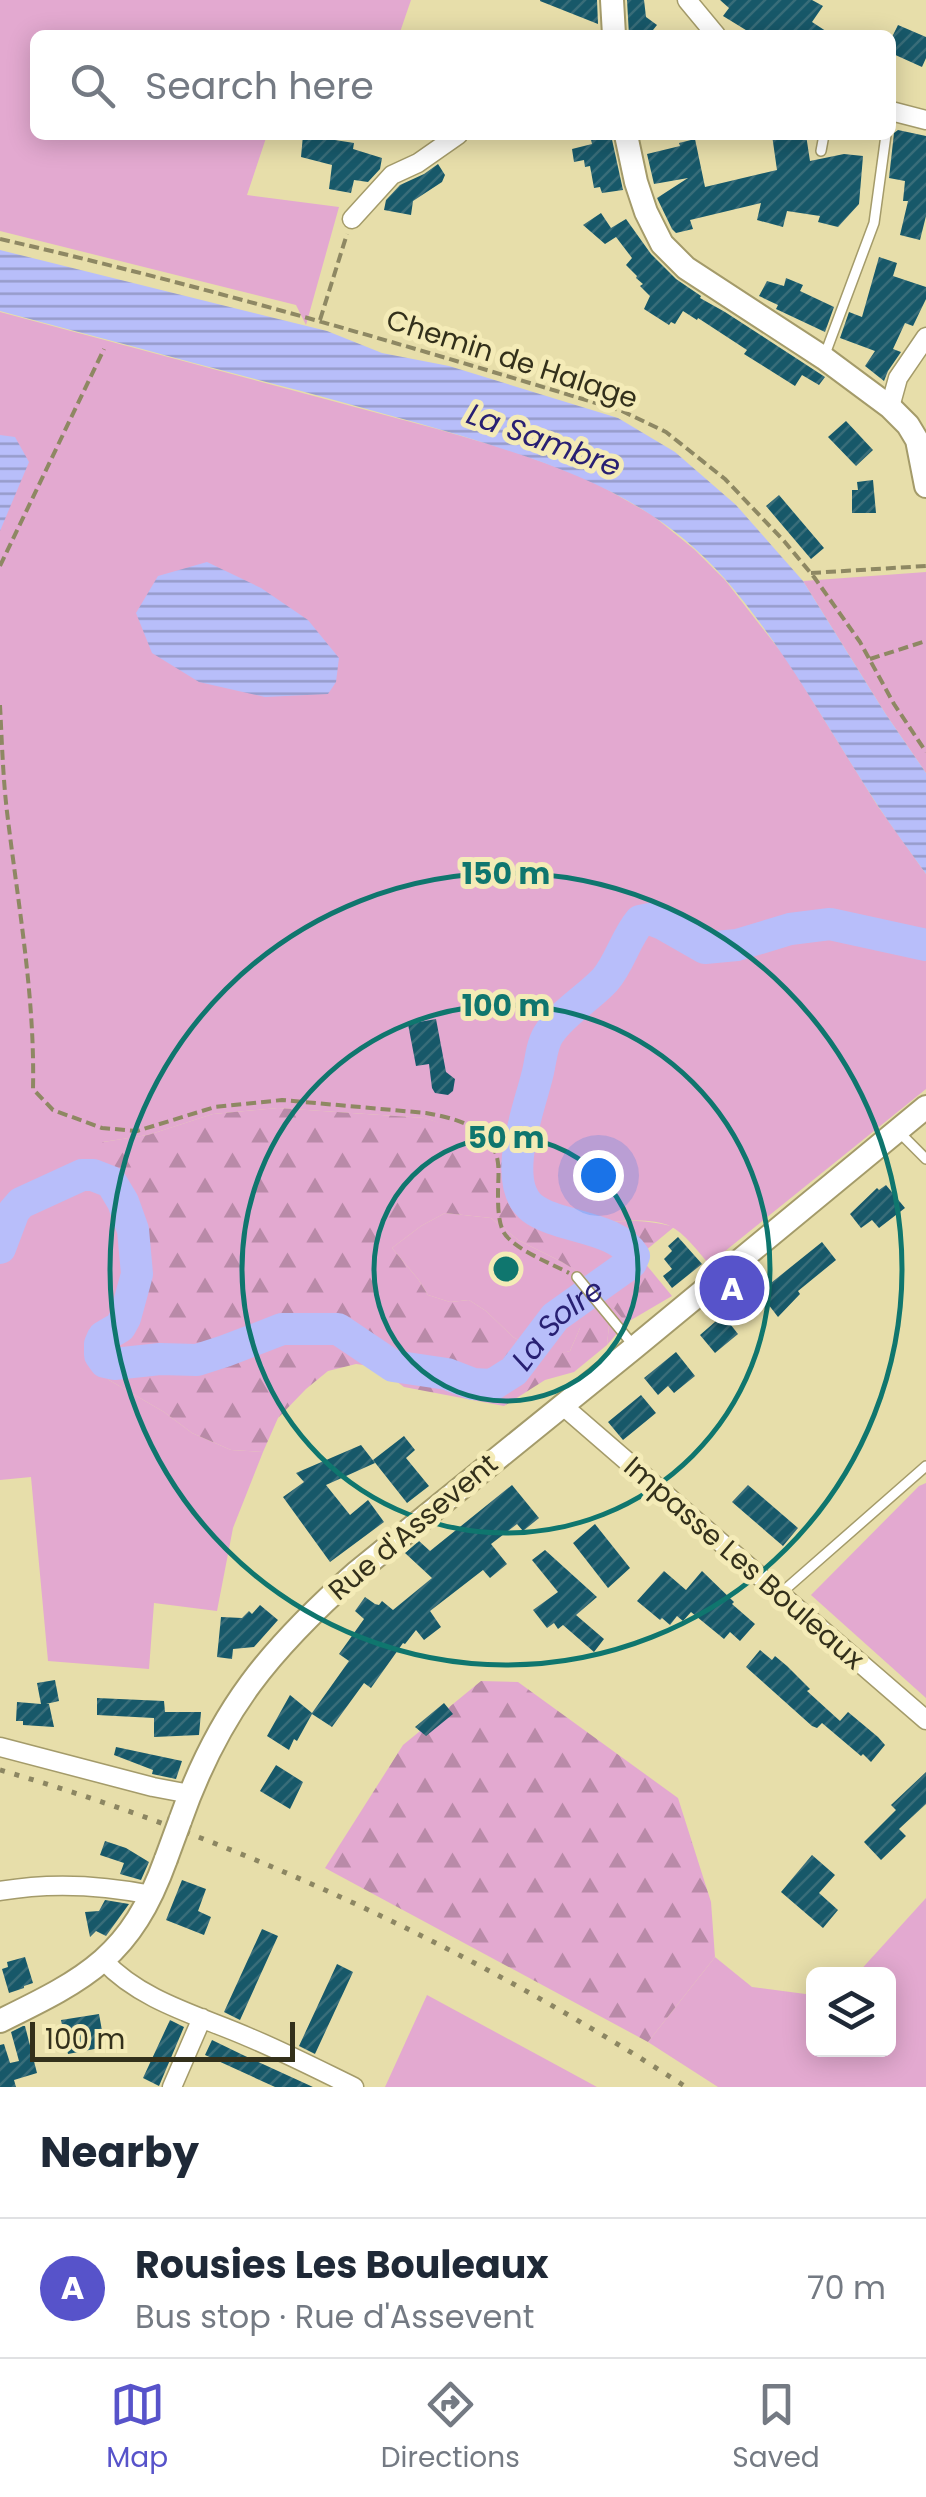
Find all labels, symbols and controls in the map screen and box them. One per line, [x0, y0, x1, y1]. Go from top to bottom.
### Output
search box [30, 30, 896, 140]
icon: search [65, 58, 120, 113]
text: Search here [145, 59, 374, 112]
street label: Chemin de Halage [381, 300, 643, 418]
water label: La Sambre [461, 392, 627, 488]
text: 150 m [462, 852, 550, 895]
text: 100 m [462, 984, 550, 1027]
text: 50 m [467, 1116, 545, 1159]
your location [573, 1150, 624, 1201]
pin: A [700, 1250, 764, 1326]
centre of rings [488, 1251, 524, 1287]
water label: La Solre [501, 1268, 612, 1379]
street label: Rue d'Assevent [320, 1445, 506, 1609]
street label: Impasse Les Bouleaux [615, 1448, 873, 1679]
map controls [806, 1967, 896, 2057]
button: layers [806, 1967, 896, 2057]
scale bar [30, 2017, 295, 2062]
text: 100 m [45, 2020, 125, 2059]
text: Nearby [40, 2123, 199, 2182]
text: Rousies Les Bouleaux [135, 2238, 549, 2291]
text: A [61, 2265, 84, 2310]
text: 70 m [807, 2265, 886, 2310]
text: Bus stop · Rue d'Assevent [135, 2294, 534, 2339]
tab: Map [106, 2377, 168, 2479]
tab: Directions [381, 2377, 520, 2479]
tab: Saved [732, 2377, 820, 2479]

